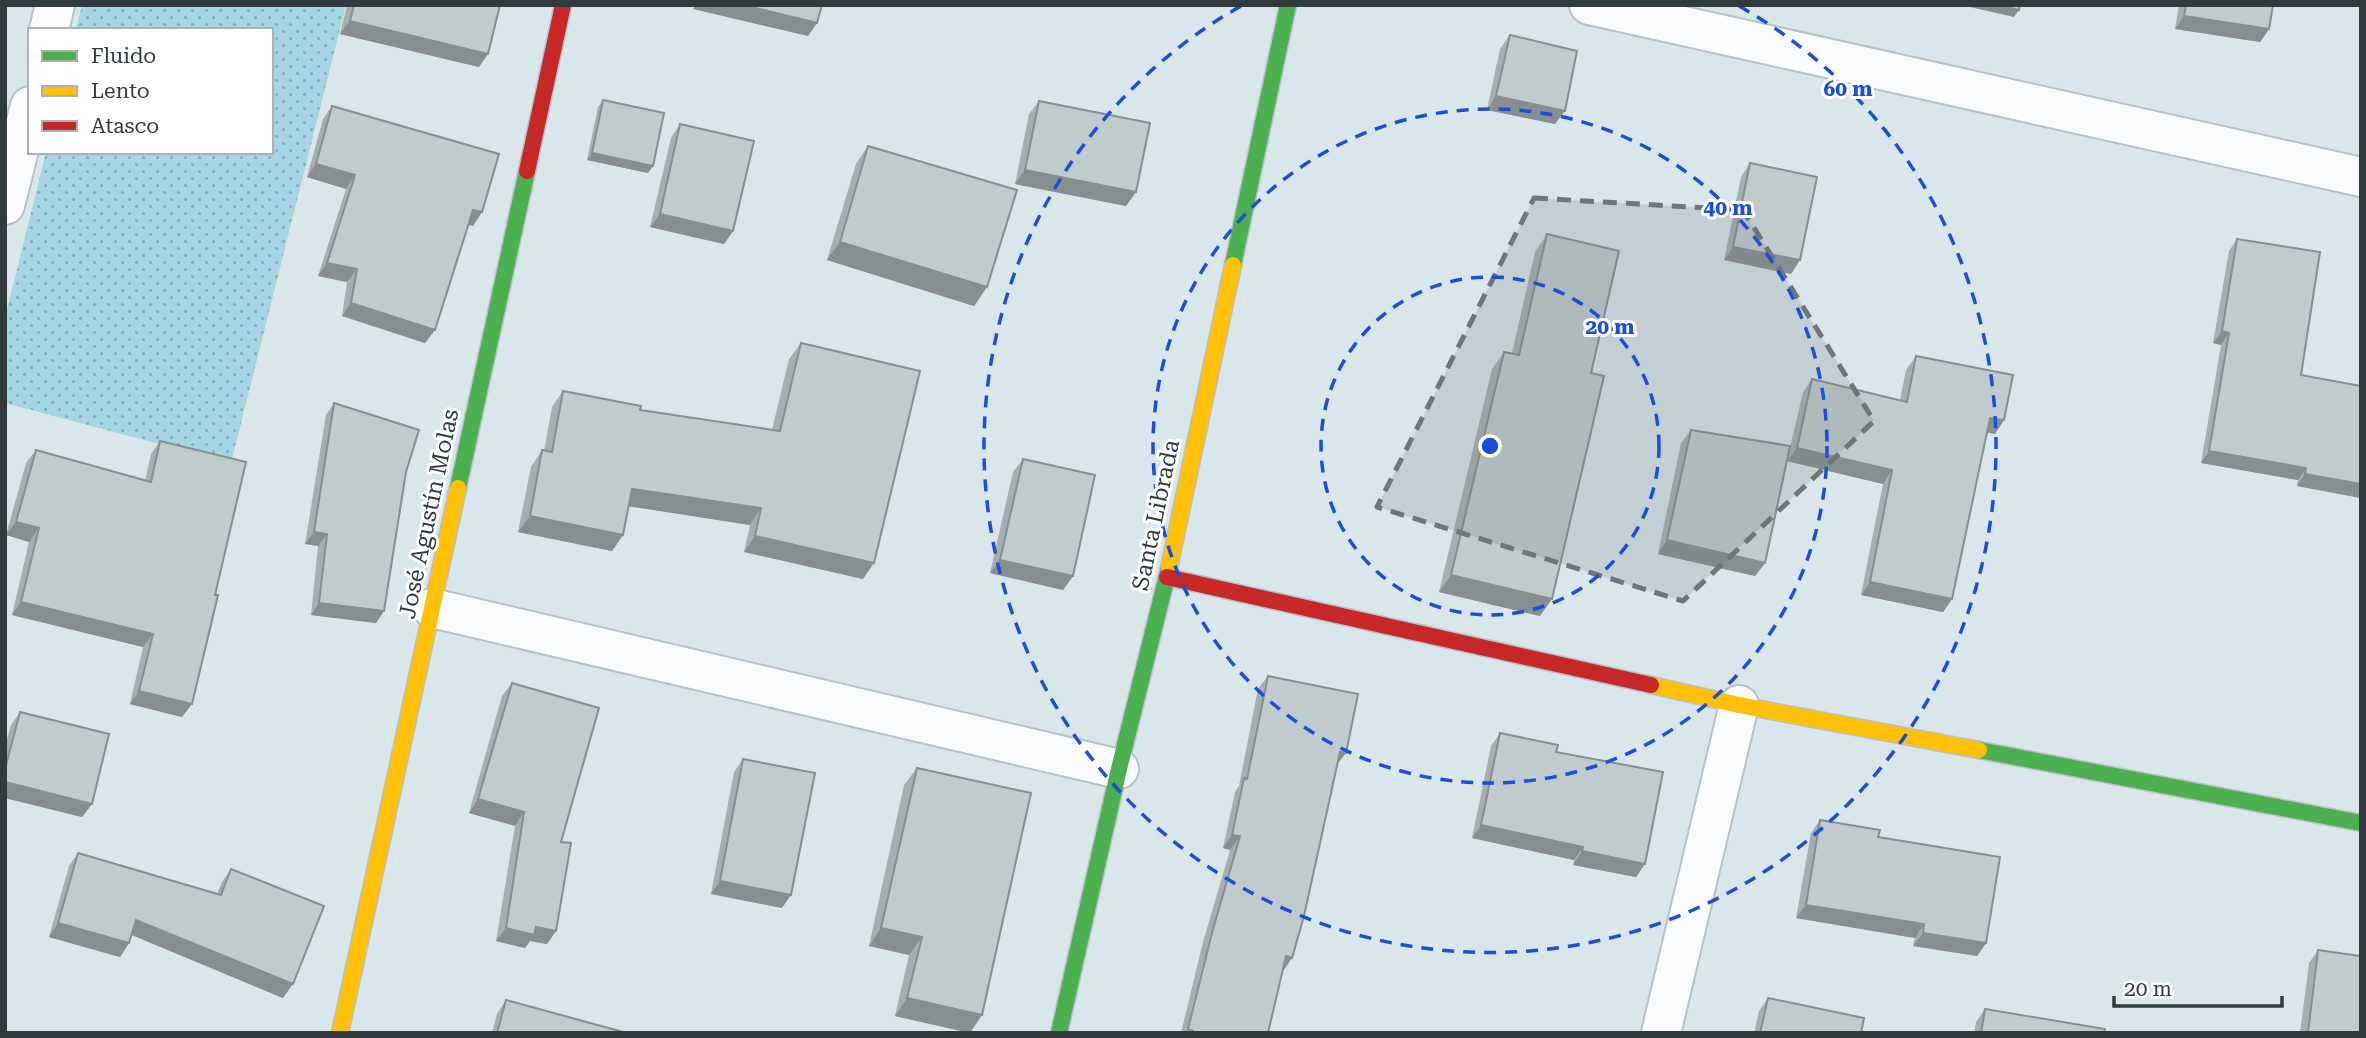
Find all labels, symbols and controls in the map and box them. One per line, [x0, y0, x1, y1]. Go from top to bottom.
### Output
legend [28, 28, 273, 154]
text: Fluido [91, 44, 156, 68]
text: 60 m [1823, 77, 1873, 101]
text: Lento [91, 79, 150, 103]
text: Atasco [91, 114, 159, 138]
text: 40 m [1703, 196, 1753, 220]
text: 20 m [1585, 315, 1635, 339]
street label: José Agustín Molas [394, 407, 464, 621]
centre of rings [1478, 434, 1502, 458]
street label: Santa Librada [1127, 437, 1185, 593]
scale bar [2114, 964, 2282, 1008]
text: 20 m [2124, 977, 2172, 1001]

